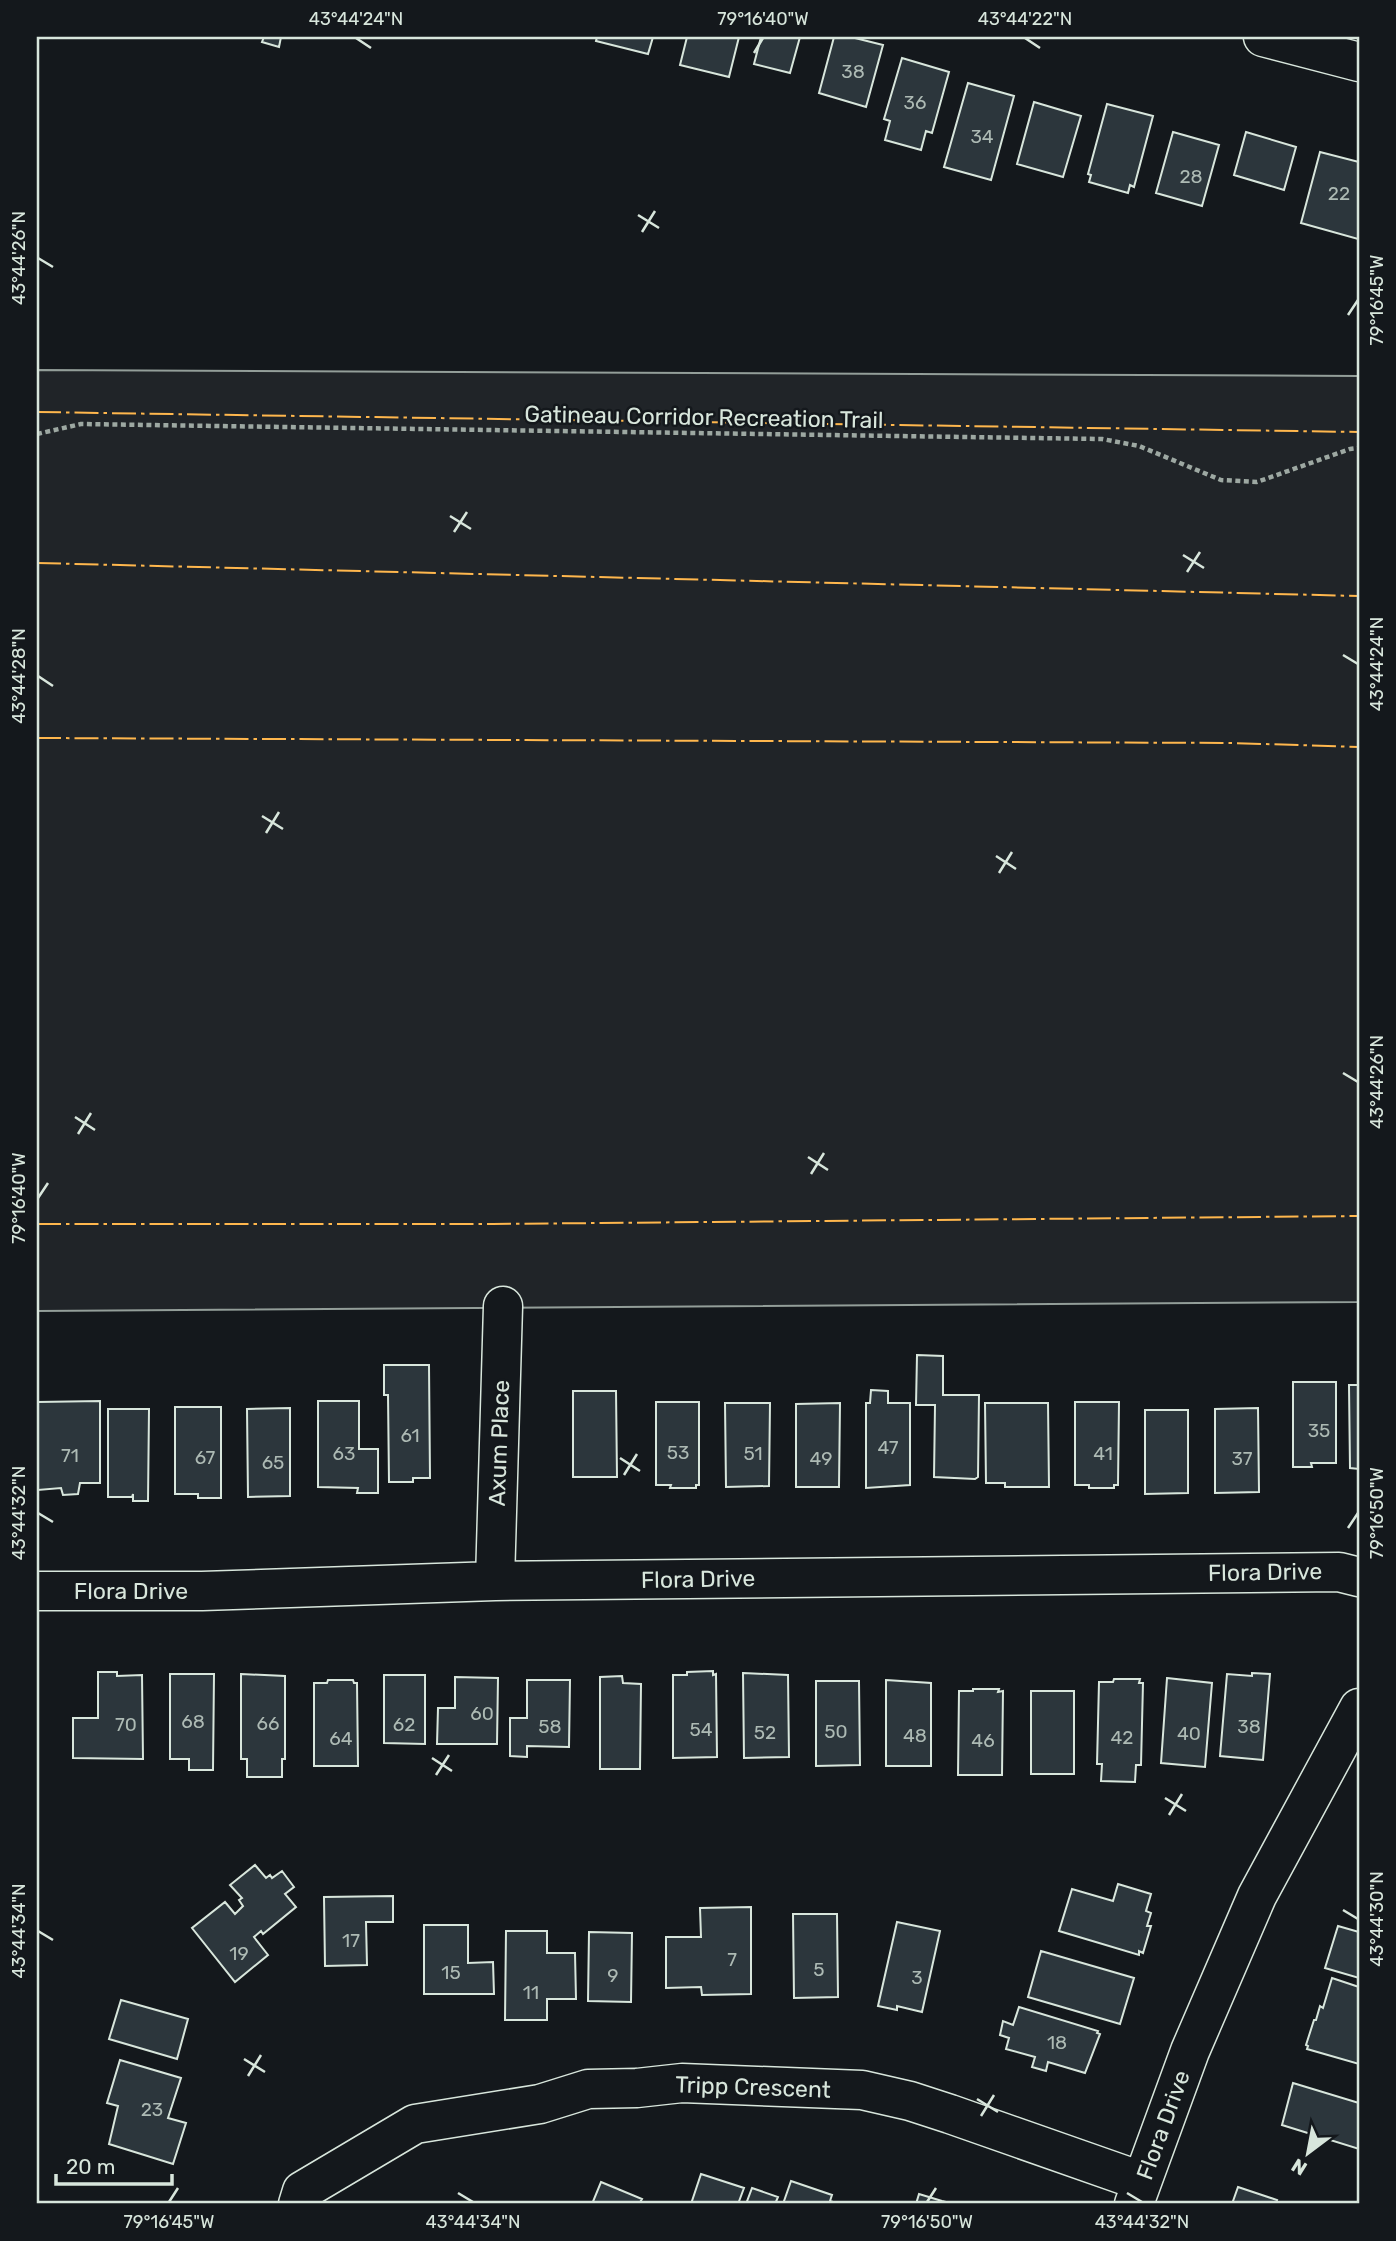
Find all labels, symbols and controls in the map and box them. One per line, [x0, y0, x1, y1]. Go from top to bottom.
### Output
text: 43°44'24"N [309, 8, 403, 30]
text: 79°16'40"W [717, 8, 809, 30]
text: 43°44'22"N [978, 8, 1072, 30]
house number: 38 [841, 60, 865, 83]
house number: 36 [904, 91, 926, 114]
house number: 34 [970, 125, 994, 148]
house number: 28 [1179, 165, 1203, 188]
house number: 22 [1328, 182, 1350, 205]
text: 43°44'26"N [8, 211, 30, 305]
text: 79°16'45"W [1366, 255, 1388, 345]
street label: Gatineau Corridor Recreation Trail [524, 400, 884, 434]
text: 43°44'24"N [1366, 617, 1388, 711]
text: 43°44'28"N [8, 628, 30, 724]
text: 43°44'26"N [1366, 1035, 1388, 1129]
text: 79°16'40"W [8, 1152, 30, 1244]
street label: Axum Place [483, 1379, 515, 1507]
house number: 35 [1308, 1419, 1330, 1442]
house number: 61 [400, 1424, 420, 1447]
house number: 47 [877, 1436, 899, 1459]
house number: 53 [667, 1441, 689, 1464]
house number: 63 [333, 1442, 355, 1465]
house number: 51 [743, 1442, 763, 1465]
house number: 41 [1093, 1442, 1113, 1465]
house number: 71 [61, 1444, 79, 1467]
house number: 67 [195, 1446, 216, 1469]
house number: 49 [810, 1447, 832, 1470]
house number: 37 [1231, 1447, 1253, 1470]
house number: 65 [262, 1451, 284, 1474]
text: 43°44'32"N [8, 1466, 30, 1560]
text: 79°16'50"W [1366, 1467, 1388, 1559]
street label: Flora Drive [1208, 1557, 1322, 1587]
street label: Flora Drive [641, 1564, 755, 1594]
street label: Flora Drive [74, 1577, 188, 1605]
house number: 60 [470, 1702, 494, 1725]
house number: 68 [181, 1710, 205, 1733]
house number: 66 [257, 1712, 279, 1735]
house number: 70 [115, 1713, 137, 1736]
house number: 62 [393, 1713, 415, 1736]
house number: 58 [538, 1715, 562, 1738]
house number: 38 [1237, 1715, 1261, 1738]
house number: 54 [689, 1718, 713, 1741]
house number: 50 [824, 1720, 848, 1743]
house number: 52 [754, 1721, 776, 1744]
house number: 40 [1177, 1722, 1201, 1745]
house number: 48 [903, 1724, 927, 1747]
house number: 42 [1111, 1726, 1133, 1749]
house number: 64 [329, 1727, 353, 1750]
house number: 46 [971, 1729, 995, 1752]
text: 43°44'30"N [1366, 1871, 1388, 1967]
text: 43°44'34"N [8, 1884, 30, 1978]
house number: 17 [342, 1929, 360, 1952]
house number: 19 [229, 1942, 249, 1965]
house number: 7 [727, 1948, 737, 1971]
house number: 5 [813, 1958, 825, 1981]
house number: 15 [441, 1961, 461, 1984]
house number: 9 [607, 1964, 619, 1987]
house number: 3 [911, 1966, 923, 1989]
house number: 11 [523, 1981, 539, 2004]
house number: 18 [1047, 2031, 1067, 2054]
street label: Flora Drive [1130, 2066, 1196, 2184]
street label: Tripp Crescent [675, 2070, 831, 2104]
house number: 23 [141, 2098, 163, 2121]
north arrow [1274, 2118, 1344, 2188]
scale bar [56, 2143, 172, 2187]
text: 20 m [66, 2154, 115, 2179]
text: N [1287, 2154, 1311, 2180]
text: 79°16'45"W [124, 2211, 214, 2233]
text: 43°44'34"N [426, 2211, 520, 2233]
text: 79°16'50"W [881, 2211, 973, 2233]
text: 43°44'32"N [1095, 2211, 1189, 2233]

